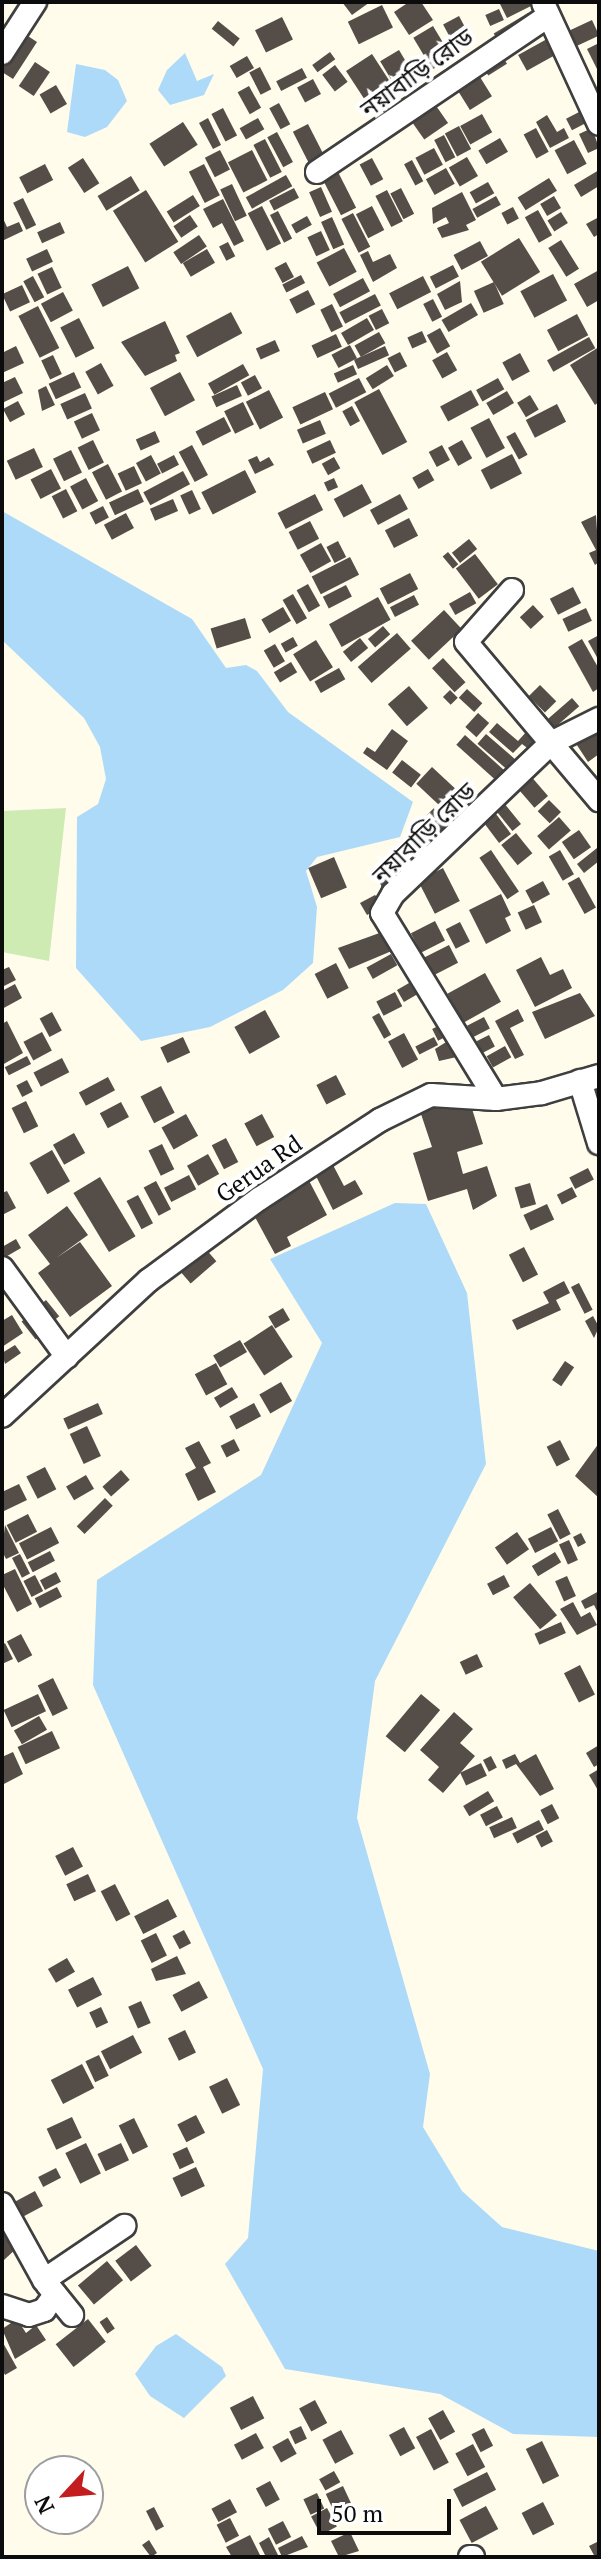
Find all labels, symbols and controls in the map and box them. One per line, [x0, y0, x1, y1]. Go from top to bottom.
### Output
street label: নয়াবাড়ি রোড [355, 22, 479, 124]
street label: নয়াবাড়ি রোড [366, 777, 482, 889]
street label: Gerua Rd [211, 1129, 307, 1209]
north arrow [24, 2455, 104, 2535]
scale bar [321, 2483, 455, 2533]
text: N [27, 2491, 60, 2519]
text: 50 m [331, 2497, 383, 2529]

